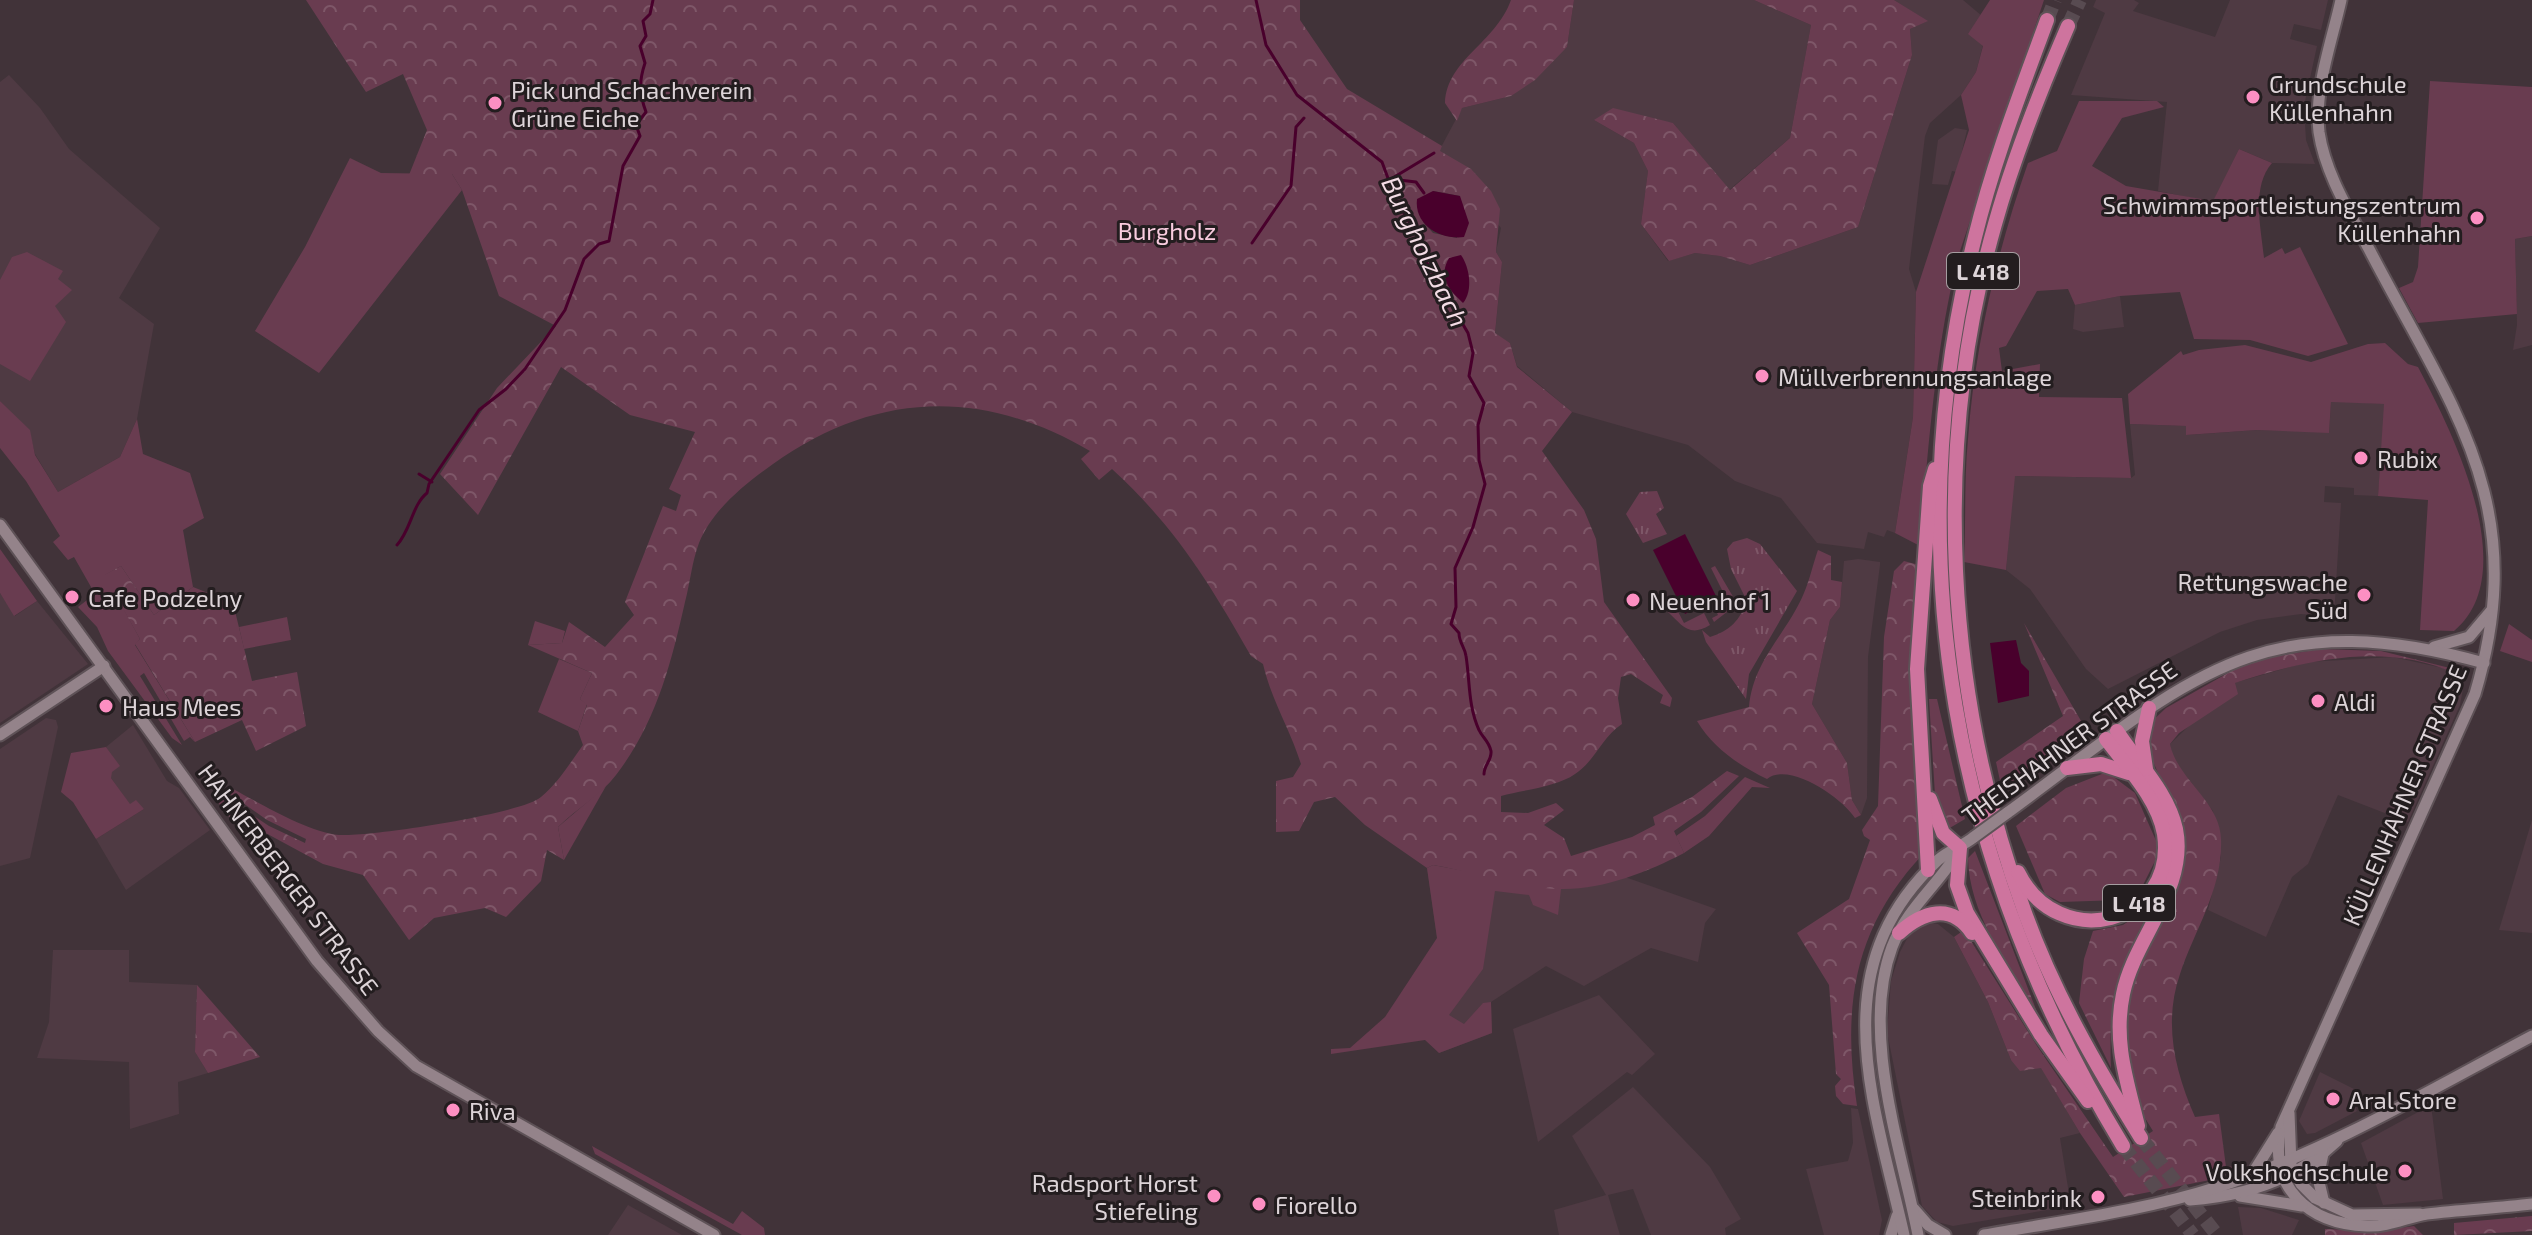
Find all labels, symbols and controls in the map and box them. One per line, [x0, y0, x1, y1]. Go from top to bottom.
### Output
place label: Grundschule Küllenhahn [2269, 69, 2407, 126]
place label: Pick und Schachverein Grüne Eiche [511, 75, 752, 132]
marker: Grundschule Küllenhahn [2244, 88, 2262, 106]
marker: Pick und Schachverein Grüne Eiche [486, 94, 504, 112]
water label: Burgholzbach [1376, 171, 1476, 331]
place label: Schwimmsportleistungszentrum Küllenhahn [2103, 190, 2461, 247]
marker: Schwimmsportleistungszentrum Küllenhahn [2468, 209, 2486, 227]
park label: Burgholz [1118, 216, 1216, 245]
road number: L 418 [1947, 253, 2019, 289]
place label: Müllverbrennungsanlage [1778, 362, 2052, 391]
marker: Müllverbrennungsanlage [1753, 367, 1771, 385]
place label: Rubix [2377, 444, 2438, 473]
marker: Rubix [2352, 449, 2370, 467]
place label: Rettungswache Süd [2177, 567, 2348, 624]
place label: Cafe Podzelny [88, 583, 243, 612]
place label: Neuenhof 1 [1649, 586, 1770, 615]
marker: Rettungswache Süd [2355, 586, 2373, 604]
marker: Cafe Podzelny [63, 588, 81, 606]
marker: Neuenhof 1 [1624, 591, 1642, 609]
street label: THEISHAHNER STRASSE [1956, 654, 2182, 830]
street label: KÜLLENHAHNER STRASSE [2336, 660, 2472, 930]
place label: Aldi [2334, 687, 2376, 716]
place label: Haus Mees [122, 692, 241, 721]
marker: Aldi [2309, 692, 2327, 710]
marker: Haus Mees [97, 697, 115, 715]
street label: HAHNERBERGER STRASSE [193, 758, 385, 1000]
road number: L 418 [2103, 885, 2175, 921]
place label: Aral Store [2349, 1085, 2457, 1114]
marker: Aral Store [2324, 1090, 2342, 1108]
place label: Riva [469, 1096, 516, 1125]
marker: Riva [444, 1101, 462, 1119]
place label: Volkshochschule [2205, 1157, 2389, 1186]
marker: Volkshochschule [2396, 1162, 2414, 1180]
place label: Radsport Horst Stiefeling [1032, 1168, 1198, 1225]
place label: Steinbrink [1971, 1183, 2082, 1212]
marker: Radsport Horst Stiefeling [1205, 1187, 1223, 1205]
marker: Steinbrink [2089, 1188, 2107, 1206]
place label: Fiorello [1275, 1190, 1358, 1219]
marker: Fiorello [1250, 1195, 1268, 1213]

